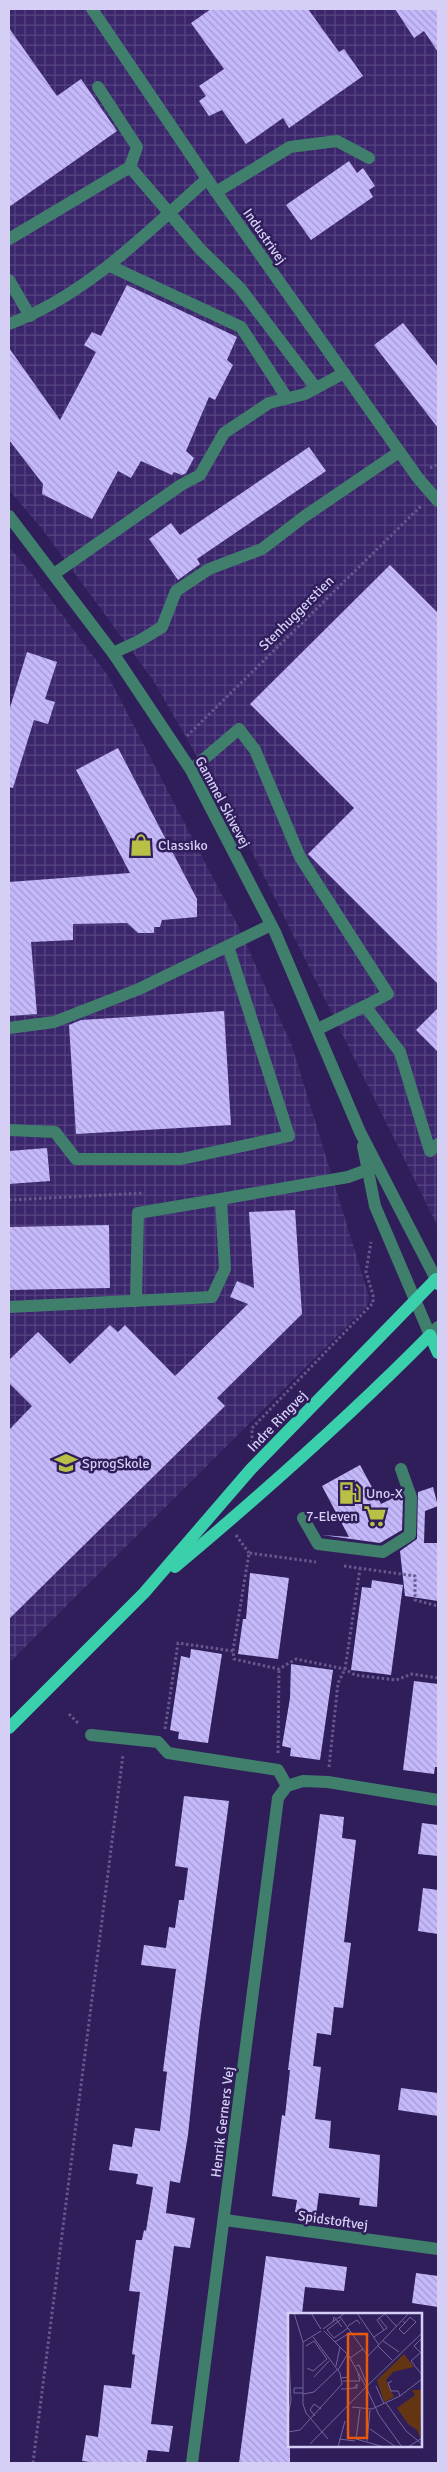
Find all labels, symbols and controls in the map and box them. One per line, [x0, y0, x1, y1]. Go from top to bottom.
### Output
street label: Industrivej [239, 205, 290, 267]
street label: Stenhuggerstien [255, 572, 337, 654]
street label: Gammel Skivevej [191, 754, 254, 851]
shop icon: Classiko [128, 832, 154, 858]
place label: Classiko [158, 837, 208, 854]
street label: Indre Ringvej [244, 1387, 311, 1455]
school or university icon: SprogSkole [53, 1450, 79, 1476]
place label: SprogSkole [82, 1455, 150, 1472]
fuel station icon: Uno-X [337, 1480, 363, 1506]
place label: Uno-X [366, 1485, 403, 1502]
supermarket icon: 7-Eleven [362, 1503, 388, 1529]
place label: 7-Eleven [306, 1508, 358, 1525]
street label: Henrik Gerners Vej [207, 2066, 238, 2179]
street label: Spidstoftvej [297, 2207, 369, 2234]
inset map [288, 2313, 422, 2447]

